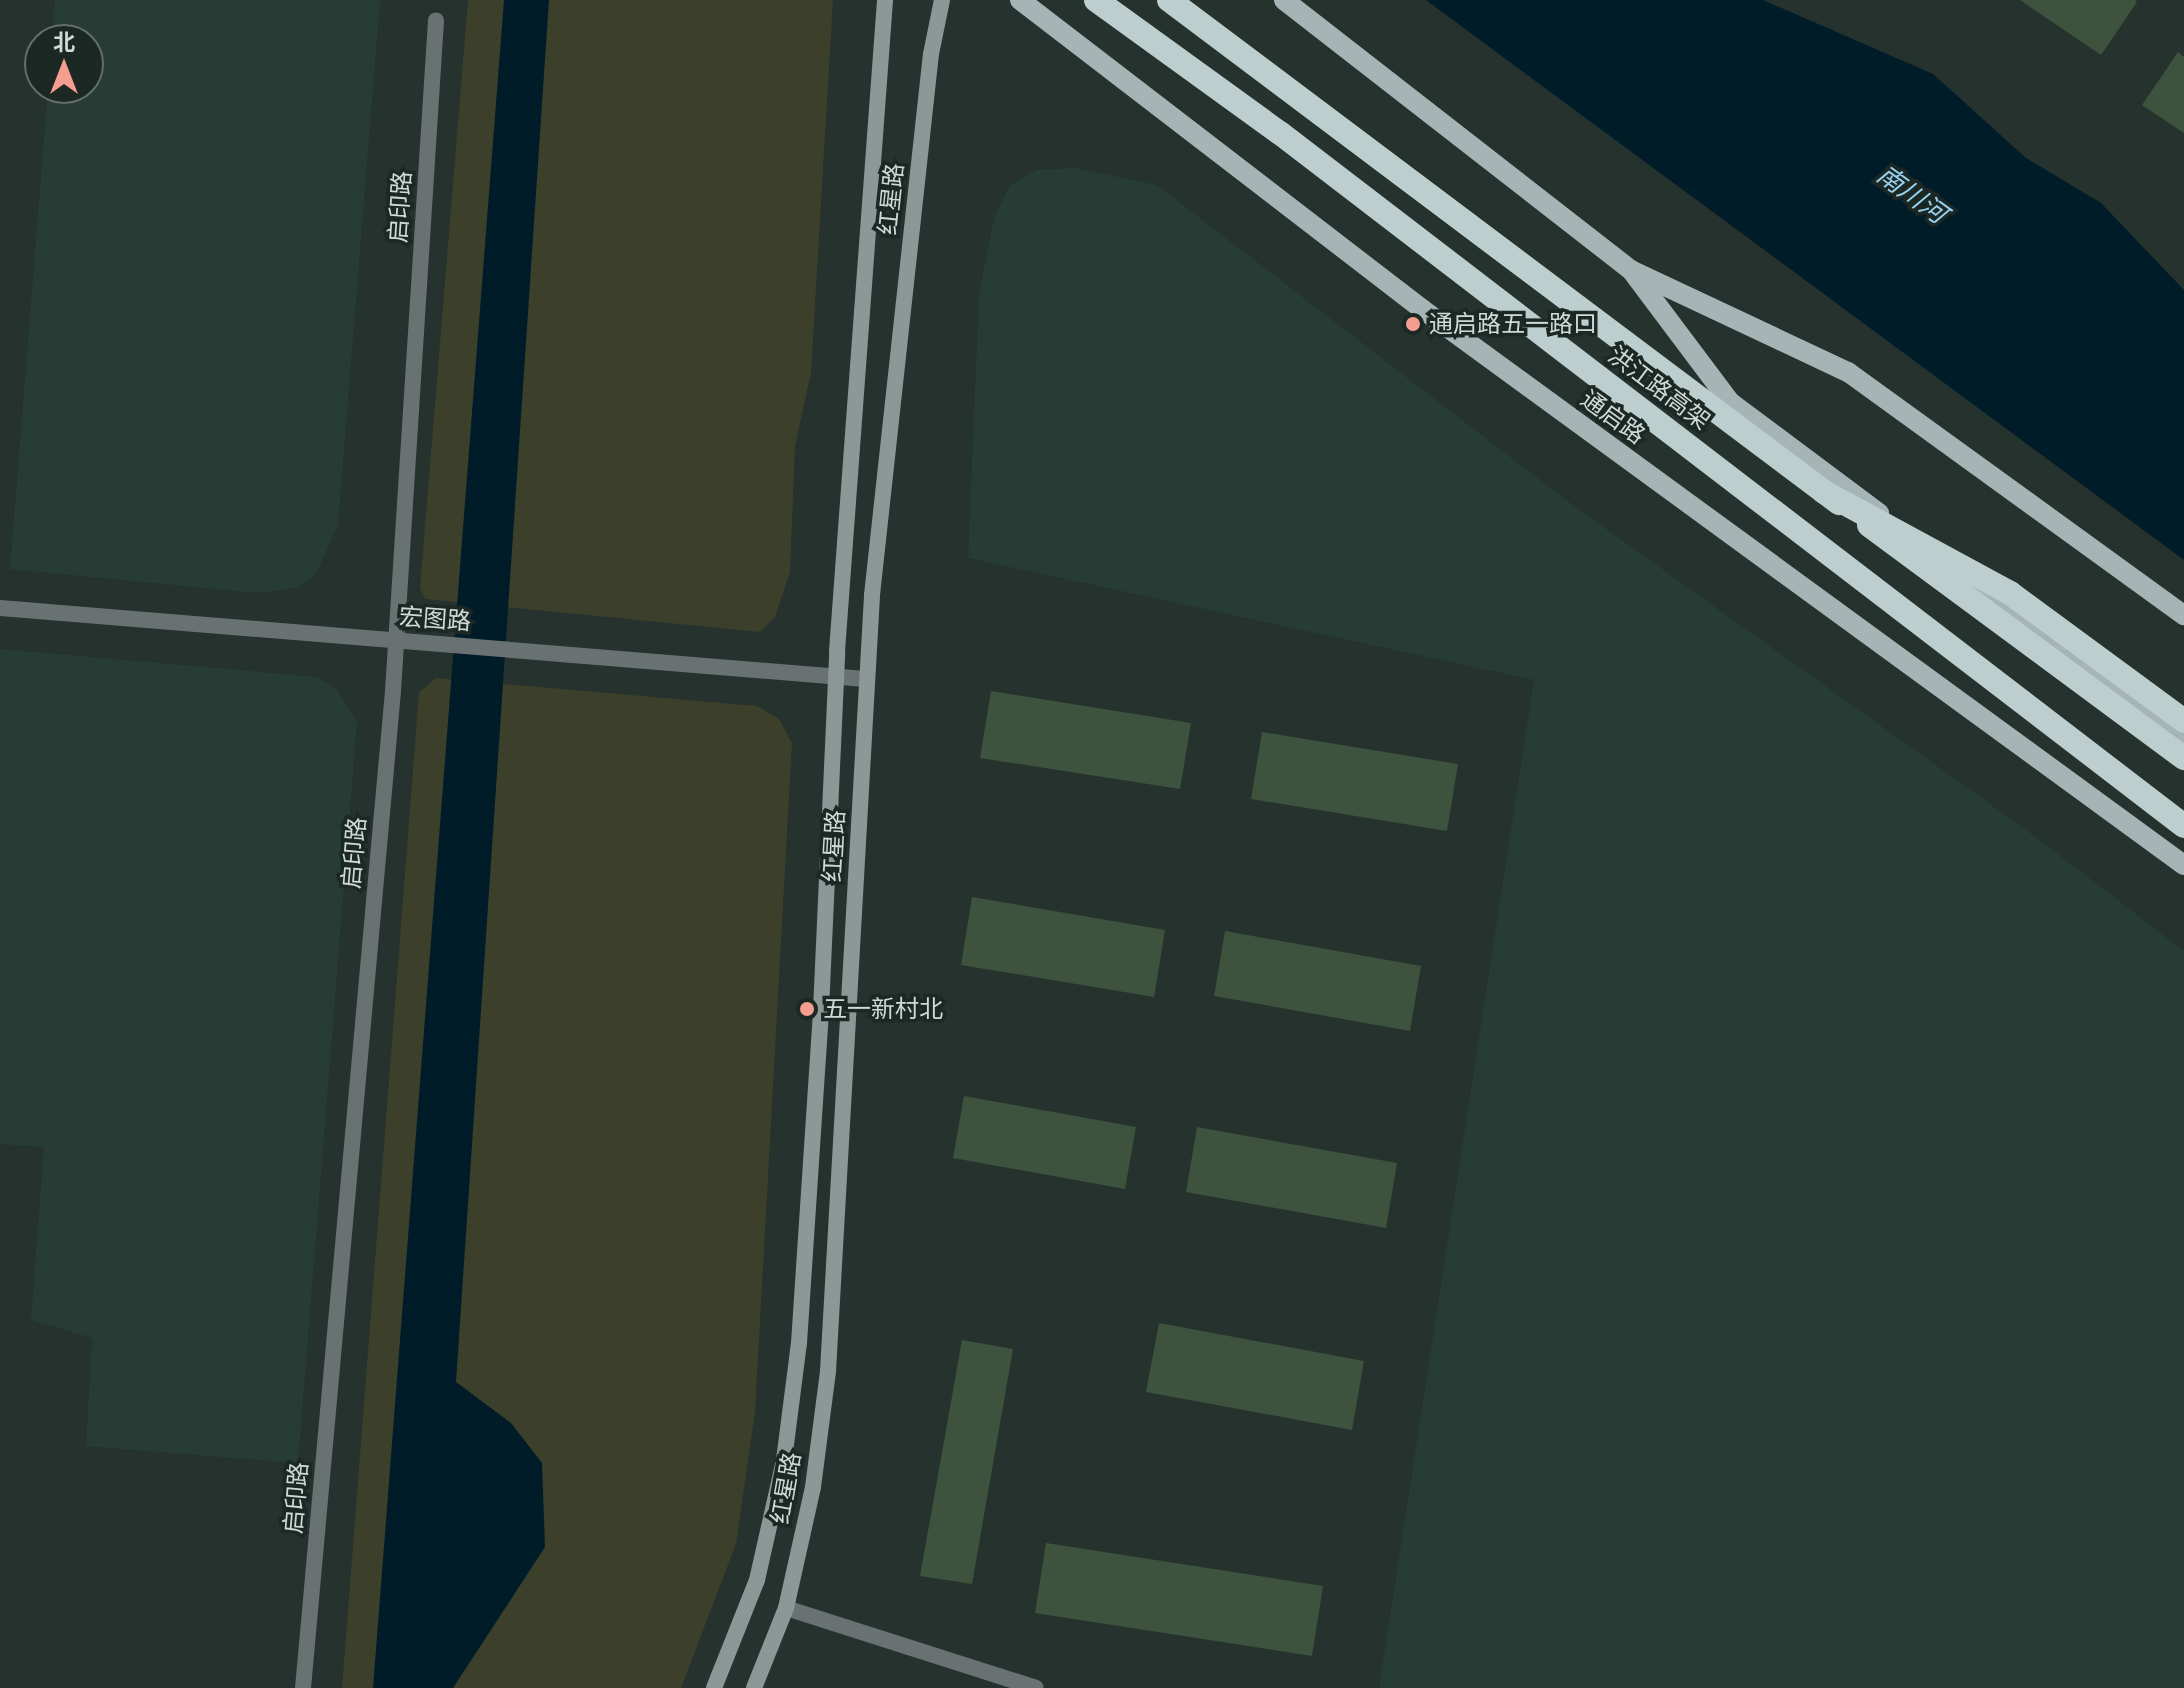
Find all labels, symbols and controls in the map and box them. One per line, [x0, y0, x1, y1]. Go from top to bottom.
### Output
north arrow [24, 24, 104, 104]
text: 北 [53, 28, 75, 56]
water label: 南川河 [1871, 158, 1953, 230]
street label: 红星路 [873, 162, 909, 236]
street label: 启印路 [383, 170, 417, 244]
place label: 通启路五一路口 [1429, 310, 1597, 338]
marker: 通启路五一路口 [1404, 315, 1422, 333]
street label: 洪江路高架 [1602, 340, 1716, 436]
street label: 通启路 [1575, 384, 1651, 450]
street label: 宏图路 [398, 602, 472, 636]
street label: 红星路 [818, 809, 850, 883]
street label: 启印路 [337, 816, 371, 890]
place label: 五一新村北 [823, 995, 943, 1023]
marker: 五一新村北 [798, 1000, 816, 1018]
street label: 红星路 [766, 1450, 806, 1526]
street label: 启印路 [279, 1461, 313, 1535]

